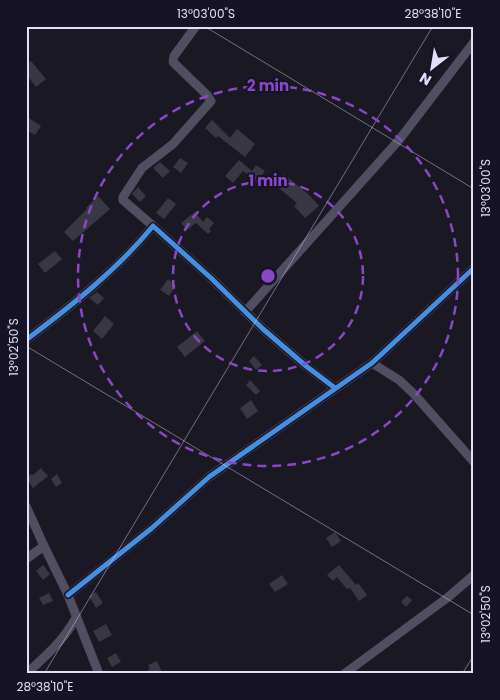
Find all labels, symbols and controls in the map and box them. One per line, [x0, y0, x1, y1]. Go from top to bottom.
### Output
text: 13°03'00"S [177, 5, 235, 22]
text: 28°38'10"E [405, 5, 461, 22]
north arrow [408, 42, 458, 92]
text: N [416, 68, 435, 90]
text: 2 min [247, 75, 289, 96]
text: 13°03'00"S [477, 159, 494, 217]
text: 1 min [248, 170, 288, 191]
centre of rings [259, 267, 277, 285]
text: 13°02'50"S [5, 318, 22, 376]
text: 13°02'50"S [477, 585, 494, 643]
text: 28°38'10"E [17, 678, 73, 695]

